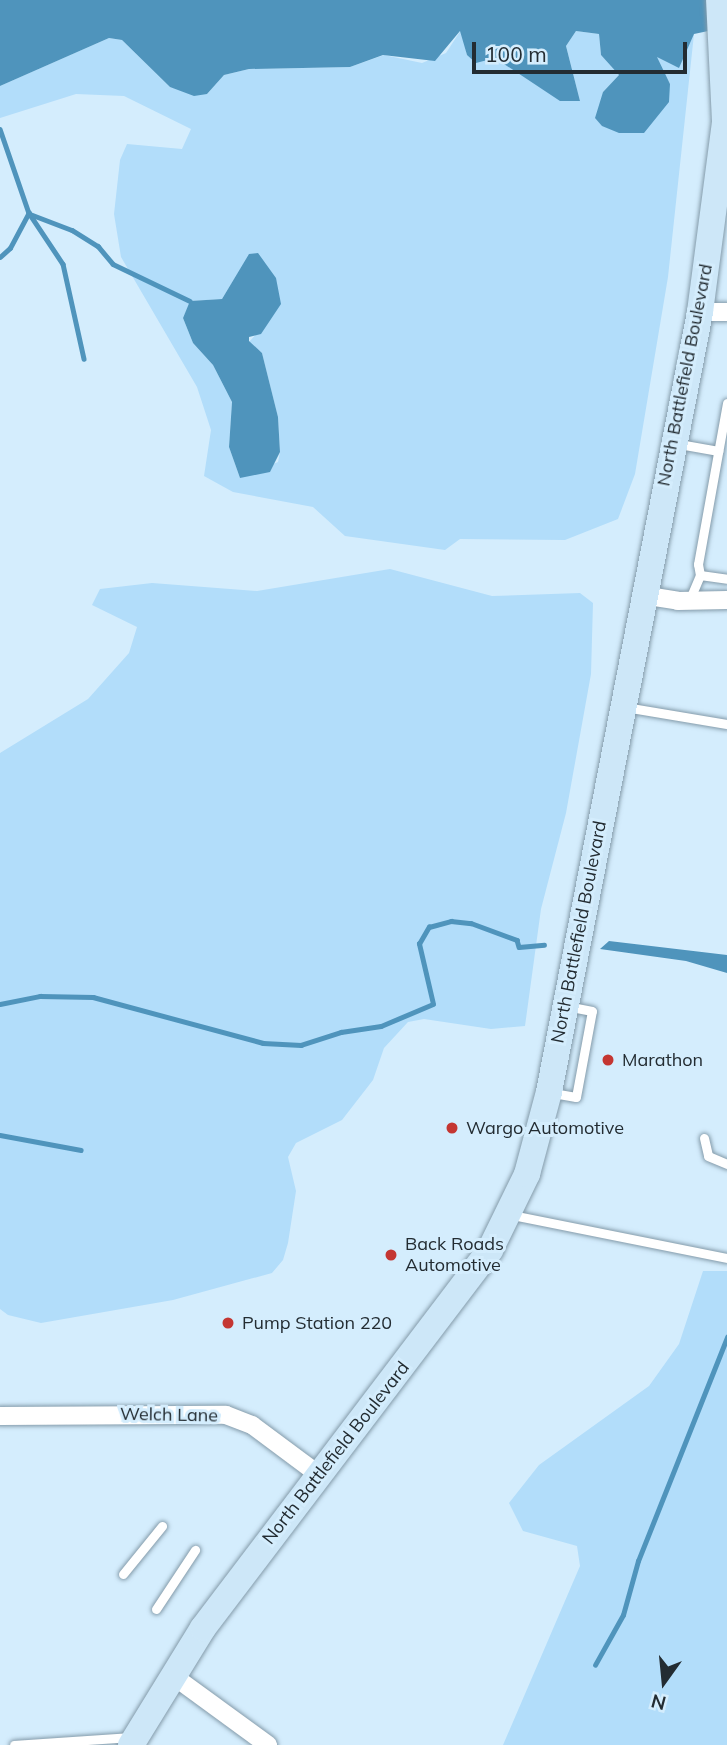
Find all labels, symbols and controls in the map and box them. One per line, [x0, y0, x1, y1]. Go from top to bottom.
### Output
scale bar [475, 28, 690, 72]
text: 100 m [485, 41, 547, 67]
street label: North Battlefield Boulevard [653, 262, 717, 488]
street label: North Battlefield Boulevard [547, 819, 611, 1045]
place label: Marathon [622, 1049, 703, 1071]
marker: Marathon [600, 1052, 616, 1068]
place label: Wargo Automotive [466, 1117, 624, 1139]
marker: Wargo Automotive [444, 1120, 460, 1136]
place label: Back Roads Automotive [405, 1234, 504, 1276]
marker: Back Roads Automotive [383, 1247, 399, 1263]
place label: Pump Station 220 [242, 1312, 392, 1334]
marker: Pump Station 220 [220, 1315, 236, 1331]
street label: North Battlefield Boulevard [258, 1357, 414, 1549]
street label: Welch Lane [120, 1403, 218, 1427]
north arrow [629, 1647, 699, 1717]
text: N [649, 1689, 669, 1716]

